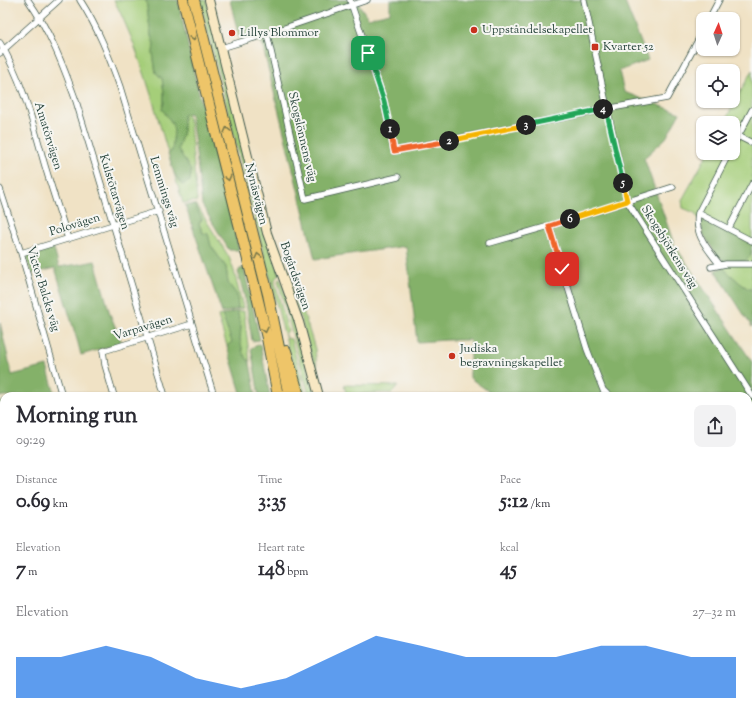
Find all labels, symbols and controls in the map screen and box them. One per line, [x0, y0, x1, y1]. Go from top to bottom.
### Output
north arrow [696, 12, 740, 56]
map controls [696, 12, 740, 160]
place label: Uppståndelsekapellet [482, 21, 592, 39]
place label: Lillys Blommor [240, 24, 319, 42]
marker: Uppståndelsekapellet [469, 25, 479, 35]
marker: Lillys Blommor [227, 28, 237, 38]
one-way arrow [188, 35, 196, 41]
pin [351, 36, 385, 70]
place label: Kvarter 52 [603, 38, 654, 56]
icon: arrive [357, 42, 379, 64]
marker: Kvarter 52 [590, 42, 600, 52]
button: locate [696, 64, 740, 108]
street label: Skogslönnens väg [283, 90, 321, 184]
pin: 4 [593, 99, 613, 119]
street label: Amatörvägen [29, 100, 67, 172]
text: 4 [600, 101, 606, 117]
pin: 3 [516, 115, 536, 135]
button: layers [696, 116, 740, 160]
text: 3 [524, 117, 528, 133]
pin: 1 [380, 119, 400, 139]
text: 1 [388, 121, 392, 137]
one-way arrow [223, 127, 231, 133]
pin: 2 [439, 131, 459, 151]
text: 2 [446, 133, 452, 149]
street label: Kulstötarvägen [94, 152, 134, 232]
street label: Lemmings väg [145, 154, 183, 230]
street label: Nynäsvägen [240, 161, 272, 227]
pin: 5 [613, 173, 633, 193]
one-way arrow [223, 174, 231, 181]
text: 5 [621, 175, 625, 191]
street label: Skogsbjörkens väg [636, 202, 702, 292]
street label: Polovägen [47, 209, 103, 241]
pin: 6 [560, 209, 580, 229]
text: 6 [567, 211, 573, 227]
street label: Bogårdsvägen [275, 239, 315, 313]
street label: Victor Balcks väg [21, 244, 65, 334]
pin [545, 252, 579, 286]
one-way arrow [254, 253, 263, 260]
icon: check [551, 258, 573, 280]
street label: Varpavägen [111, 310, 175, 346]
one-way arrow [260, 327, 269, 334]
place label: Judiska begravningskapellet [459, 340, 563, 372]
marker: Judiska begravningskapellet [447, 351, 457, 361]
text: Morning run [16, 401, 138, 433]
button: share [694, 405, 736, 447]
text: 09:29 [16, 432, 45, 450]
text: Distance [16, 472, 57, 488]
text: Time [258, 472, 282, 488]
text: Pace [500, 472, 521, 488]
text: 0.69 [16, 488, 50, 517]
text: 3:35 [258, 488, 286, 517]
text: 5:12 [500, 488, 528, 517]
text: km [50, 496, 68, 512]
text: /km [528, 496, 550, 512]
text: Elevation [16, 540, 61, 556]
text: Heart rate [258, 540, 305, 556]
text: kcal [500, 540, 519, 556]
text: 7 [16, 556, 26, 585]
text: 148 [258, 556, 285, 585]
text: 45 [500, 556, 517, 585]
text: m [26, 564, 37, 580]
text: bpm [285, 564, 308, 580]
text: Elevation [16, 604, 69, 622]
text: 27–32 m [692, 604, 736, 622]

